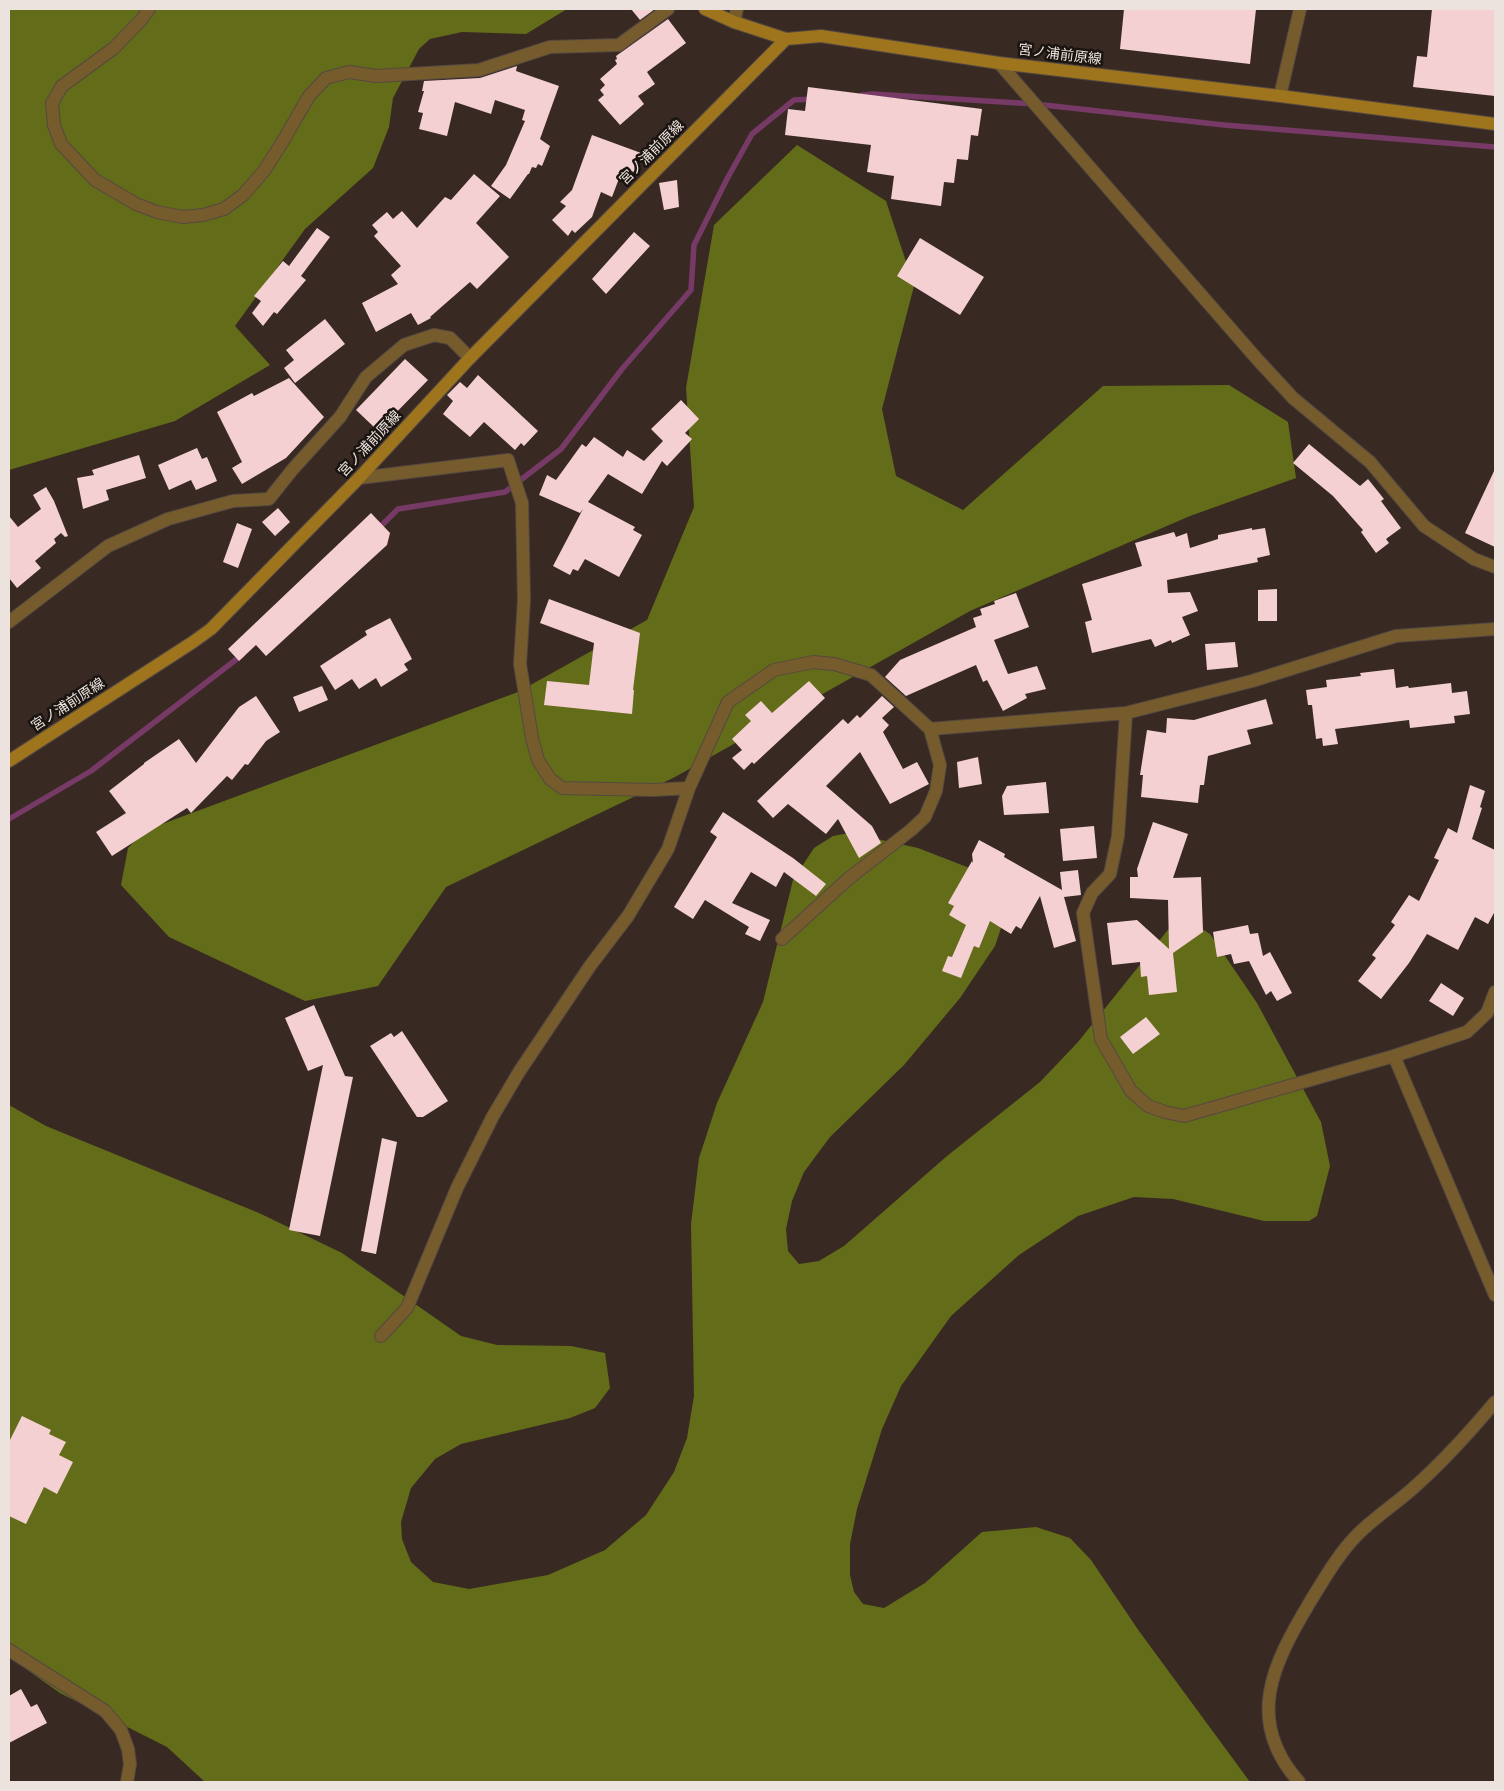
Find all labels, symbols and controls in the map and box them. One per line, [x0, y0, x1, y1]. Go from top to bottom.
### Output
street label: 宮ノ浦前原線 [1017, 42, 1103, 68]
street label: 宮ノ浦前原線 [616, 117, 688, 189]
street label: 宮ノ浦前原線 [335, 408, 405, 480]
street label: 宮ノ浦前原線 [28, 675, 108, 735]

